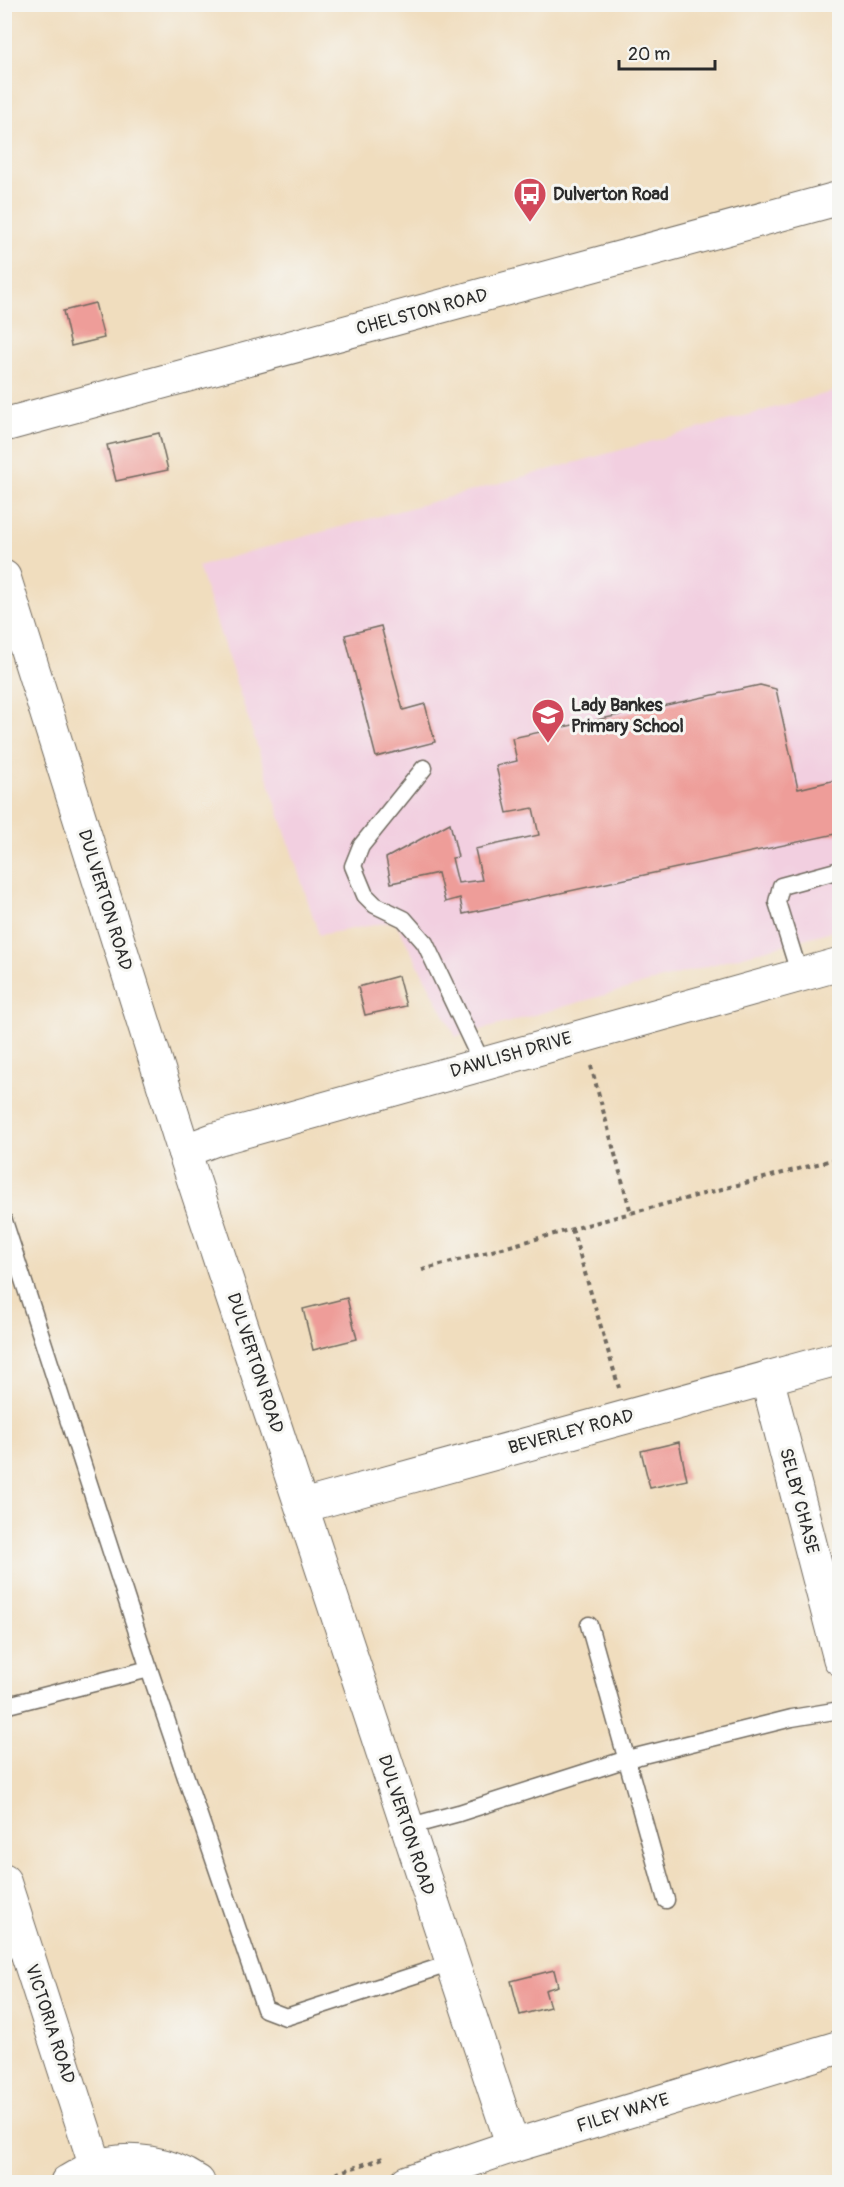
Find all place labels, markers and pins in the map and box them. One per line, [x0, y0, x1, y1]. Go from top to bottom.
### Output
bus stop icon: Dulverton Road [512, 176, 548, 223]
place label: Dulverton Road [553, 183, 669, 206]
place label: Lady Bankes Primary School [571, 694, 684, 738]
school or university icon: Lady Bankes Primary School [530, 697, 566, 744]

